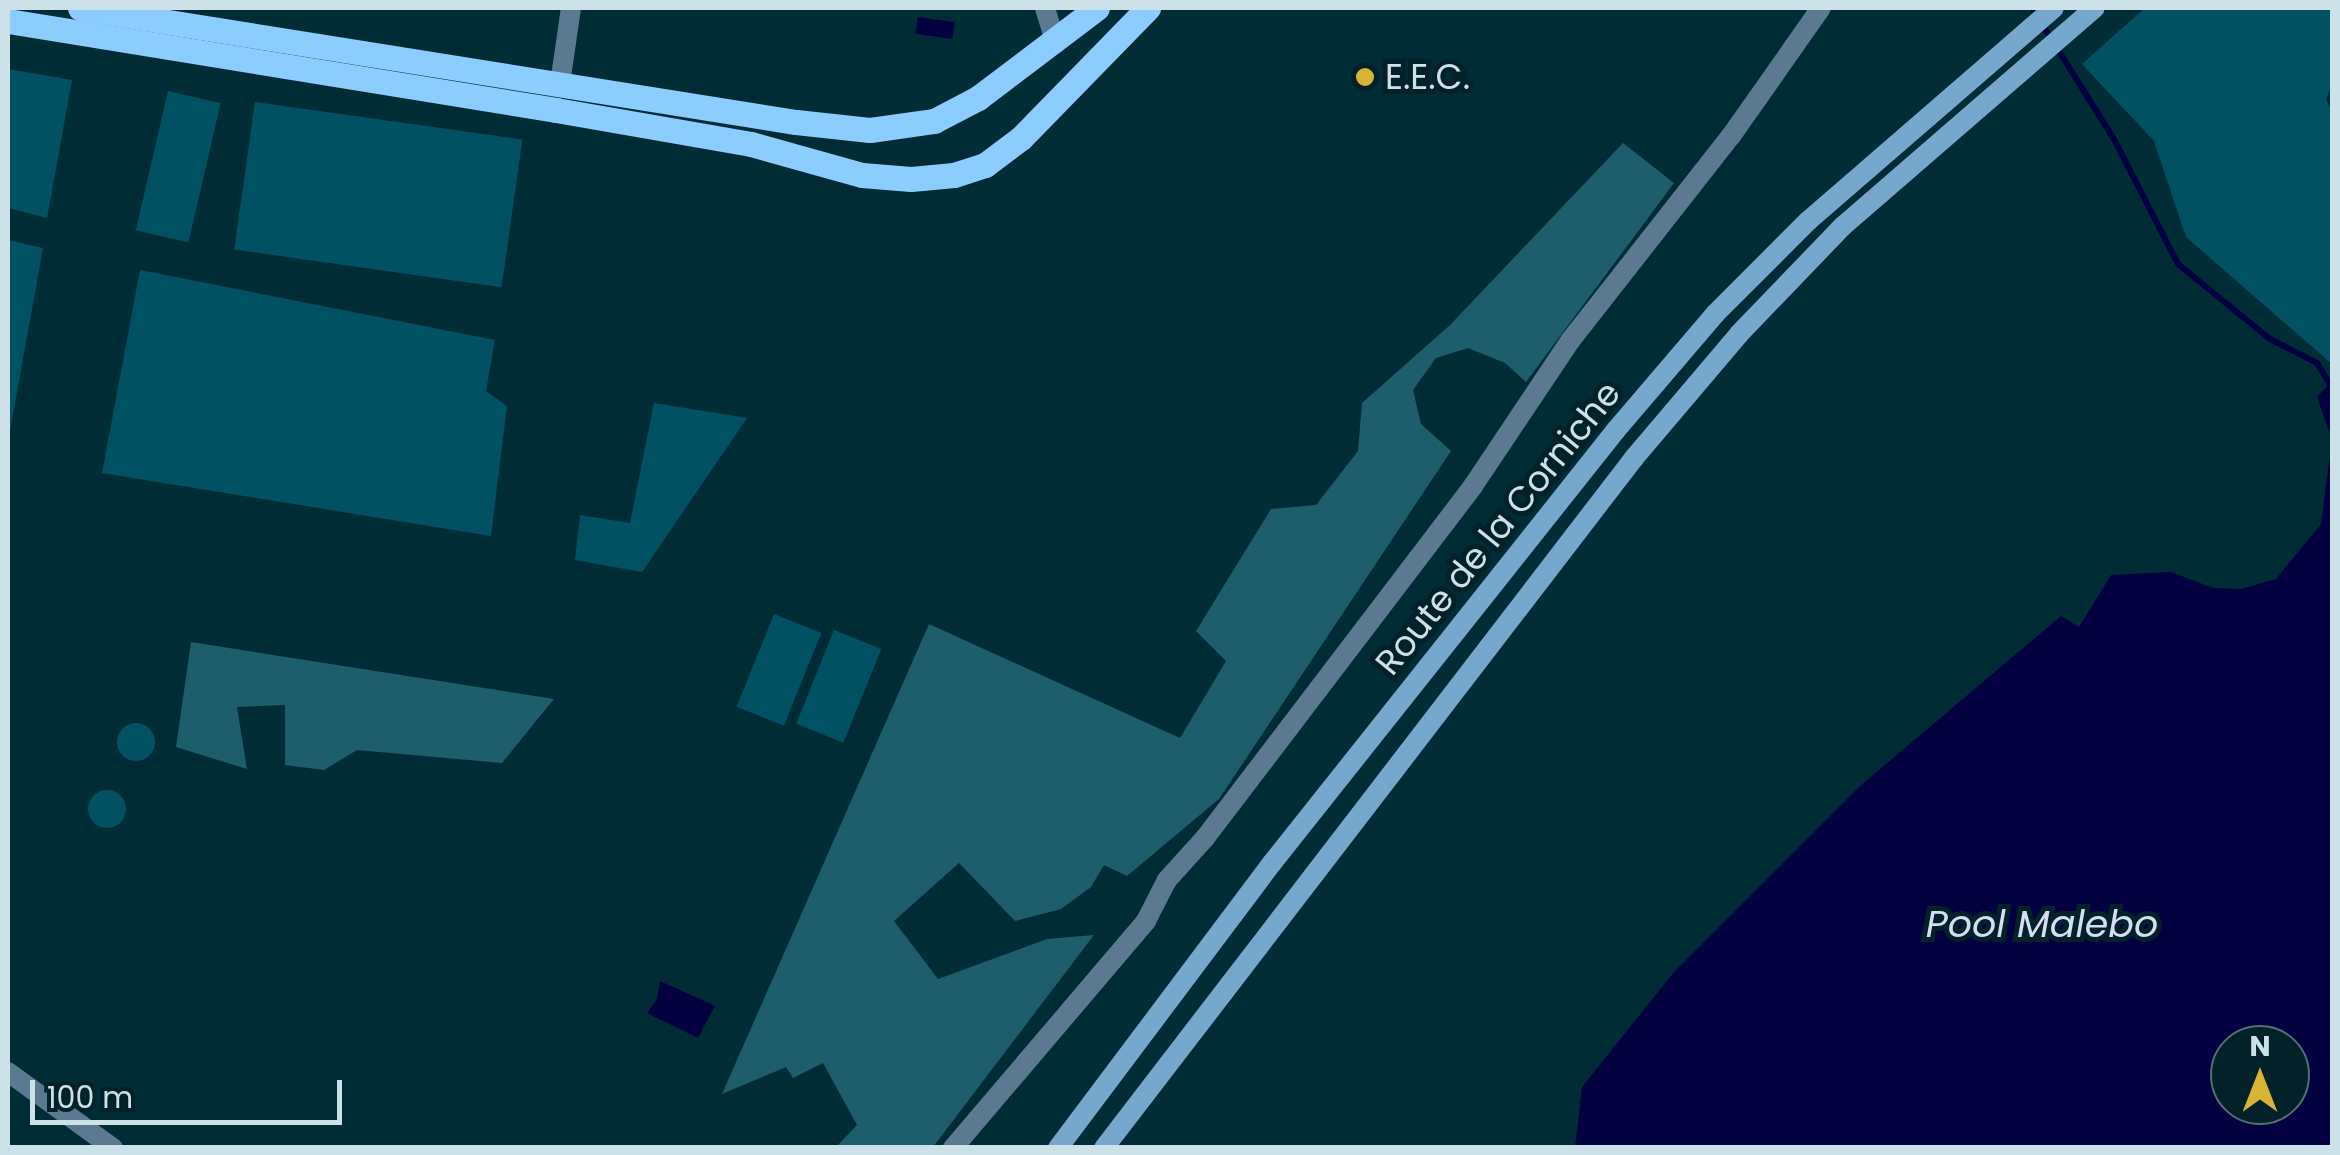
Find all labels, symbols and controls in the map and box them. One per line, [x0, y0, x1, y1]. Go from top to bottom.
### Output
place label: E.E.C. [1385, 56, 1470, 98]
marker: E.E.C. [1354, 66, 1376, 88]
street label: Route de la Corniche [1367, 373, 1629, 683]
water label: Pool Malebo [1926, 901, 2158, 947]
north arrow [2210, 1025, 2310, 1125]
text: N [2249, 1027, 2271, 1066]
scale bar [35, 1060, 348, 1122]
text: 100 m [47, 1076, 133, 1119]

